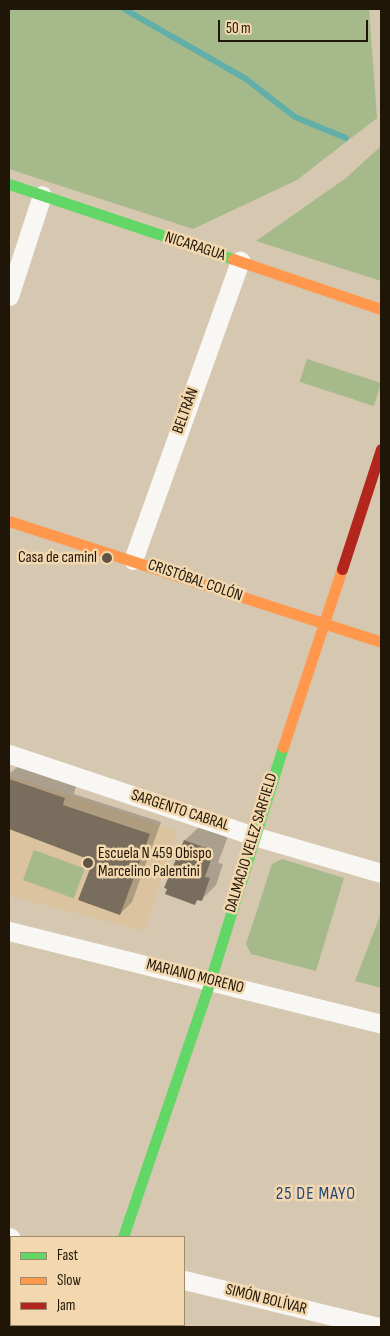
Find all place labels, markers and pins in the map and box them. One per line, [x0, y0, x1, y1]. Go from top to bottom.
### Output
place label: Casa de caminl [18, 548, 97, 568]
marker: Casa de caminl [101, 552, 113, 564]
place label: Escuela N 459 Obispo Marcelino Palentini [98, 844, 212, 882]
marker: Escuela N 459 Obispo Marcelino Palentini [82, 857, 94, 869]

